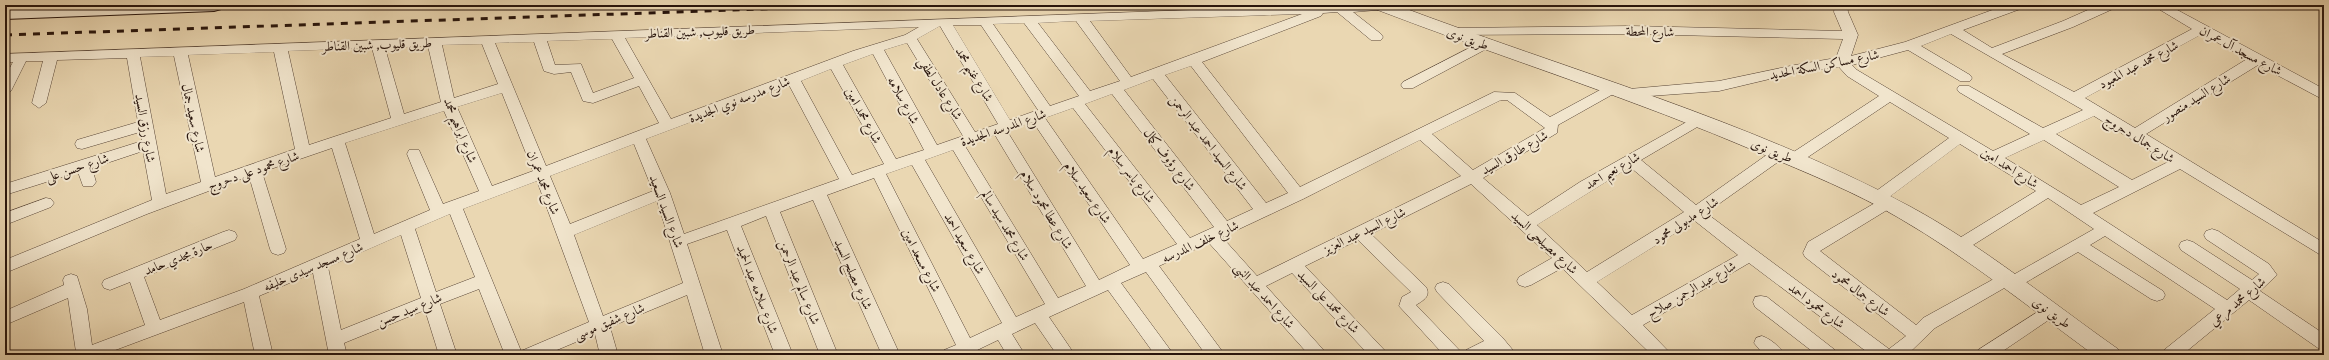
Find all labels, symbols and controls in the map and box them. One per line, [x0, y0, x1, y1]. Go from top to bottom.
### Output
street label: طريق قليوب, شبين القناطر [643, 20, 755, 43]
street label: شارع مسجد آل عمران [2195, 21, 2285, 82]
street label: طريق نوى [1444, 22, 1492, 55]
street label: شارع المحطة [1626, 22, 1674, 43]
street label: طريق قليوب, شبين القناطر [320, 33, 432, 56]
street label: شارع محمد عبد المعبود [2095, 35, 2182, 95]
street label: شارع غنيم محمد [947, 43, 998, 107]
street label: شارع مساكن السكة الحديد [1767, 45, 1881, 86]
street label: شارع عادل لطفي [910, 53, 967, 126]
street label: شارع السيد منصور [2157, 69, 2235, 129]
street label: شارع مدرسه نوي الجديدة [686, 71, 793, 129]
street label: شارع سلامه [881, 73, 924, 128]
street label: شارع سعيد جمال [175, 82, 210, 155]
street label: شارع محمد امين [839, 84, 887, 148]
street label: شارع السيد احمد عبد الرحمن [1164, 91, 1252, 195]
street label: شارع رزق السيد [128, 92, 161, 164]
street label: شارع ابراهيم محمد [435, 95, 482, 167]
street label: شارع المدرسه الجديدة [958, 104, 1049, 153]
street label: شارع جمال دحروج [2100, 109, 2179, 169]
street label: شارع رؤوف كمال [1138, 124, 1200, 196]
street label: شارع طارق السيد [1477, 126, 1552, 181]
street label: طريق نوى [1748, 134, 1796, 167]
street label: شارع ياسر سلام [1102, 142, 1160, 208]
street label: شارع احمد امين [1976, 142, 2042, 194]
street label: شارع محمود على دحروج [205, 146, 302, 197]
street label: شارع محمد عمران [520, 147, 565, 218]
street label: شارع نعيم احمد [1581, 147, 1646, 197]
street label: شارع حسن على [43, 148, 112, 189]
street label: شارع سعيد سلام [1058, 157, 1116, 228]
street label: شارع عطا محمود سلام [1014, 166, 1078, 254]
street label: شارع السيد السعيد [643, 172, 689, 251]
street label: شارع محمد سيد سالم [975, 186, 1034, 265]
street label: شارع مدبولى محمود [1648, 192, 1723, 251]
street label: شارع السيد عبد العزيز [1318, 202, 1410, 261]
street label: شارع مصيلحى السيد [1505, 206, 1583, 280]
street label: شارع سعيد احمد [938, 209, 990, 279]
street label: شارع خلف المدرسه [1159, 215, 1243, 269]
street label: شارع مسعد امين [896, 225, 946, 296]
street label: حارة مجدي حامد [141, 235, 216, 281]
street label: شارع مصلح السيد [828, 236, 878, 313]
street label: شارع مسجد سيدى خليفه [260, 237, 367, 298]
street label: شارع سالم عبد الرحمن [772, 237, 825, 328]
street label: شارع سلامه عبد الحميد [730, 242, 783, 337]
street label: شارع عبد الرحمن صلاح [1643, 256, 1740, 324]
street label: شارع احمد عبد النبى [1228, 258, 1299, 334]
street label: شارع جمال محمود [1826, 264, 1894, 322]
street label: شارع محمد على السيد [1292, 265, 1364, 339]
street label: شارع محمد مرعي [2205, 272, 2271, 332]
street label: شارع محمود احمد [1783, 278, 1849, 335]
street label: شارع سيد حسن [374, 288, 445, 333]
street label: طريق نوى [2029, 292, 2075, 333]
street label: شارع شفيق موسى [571, 298, 648, 347]

